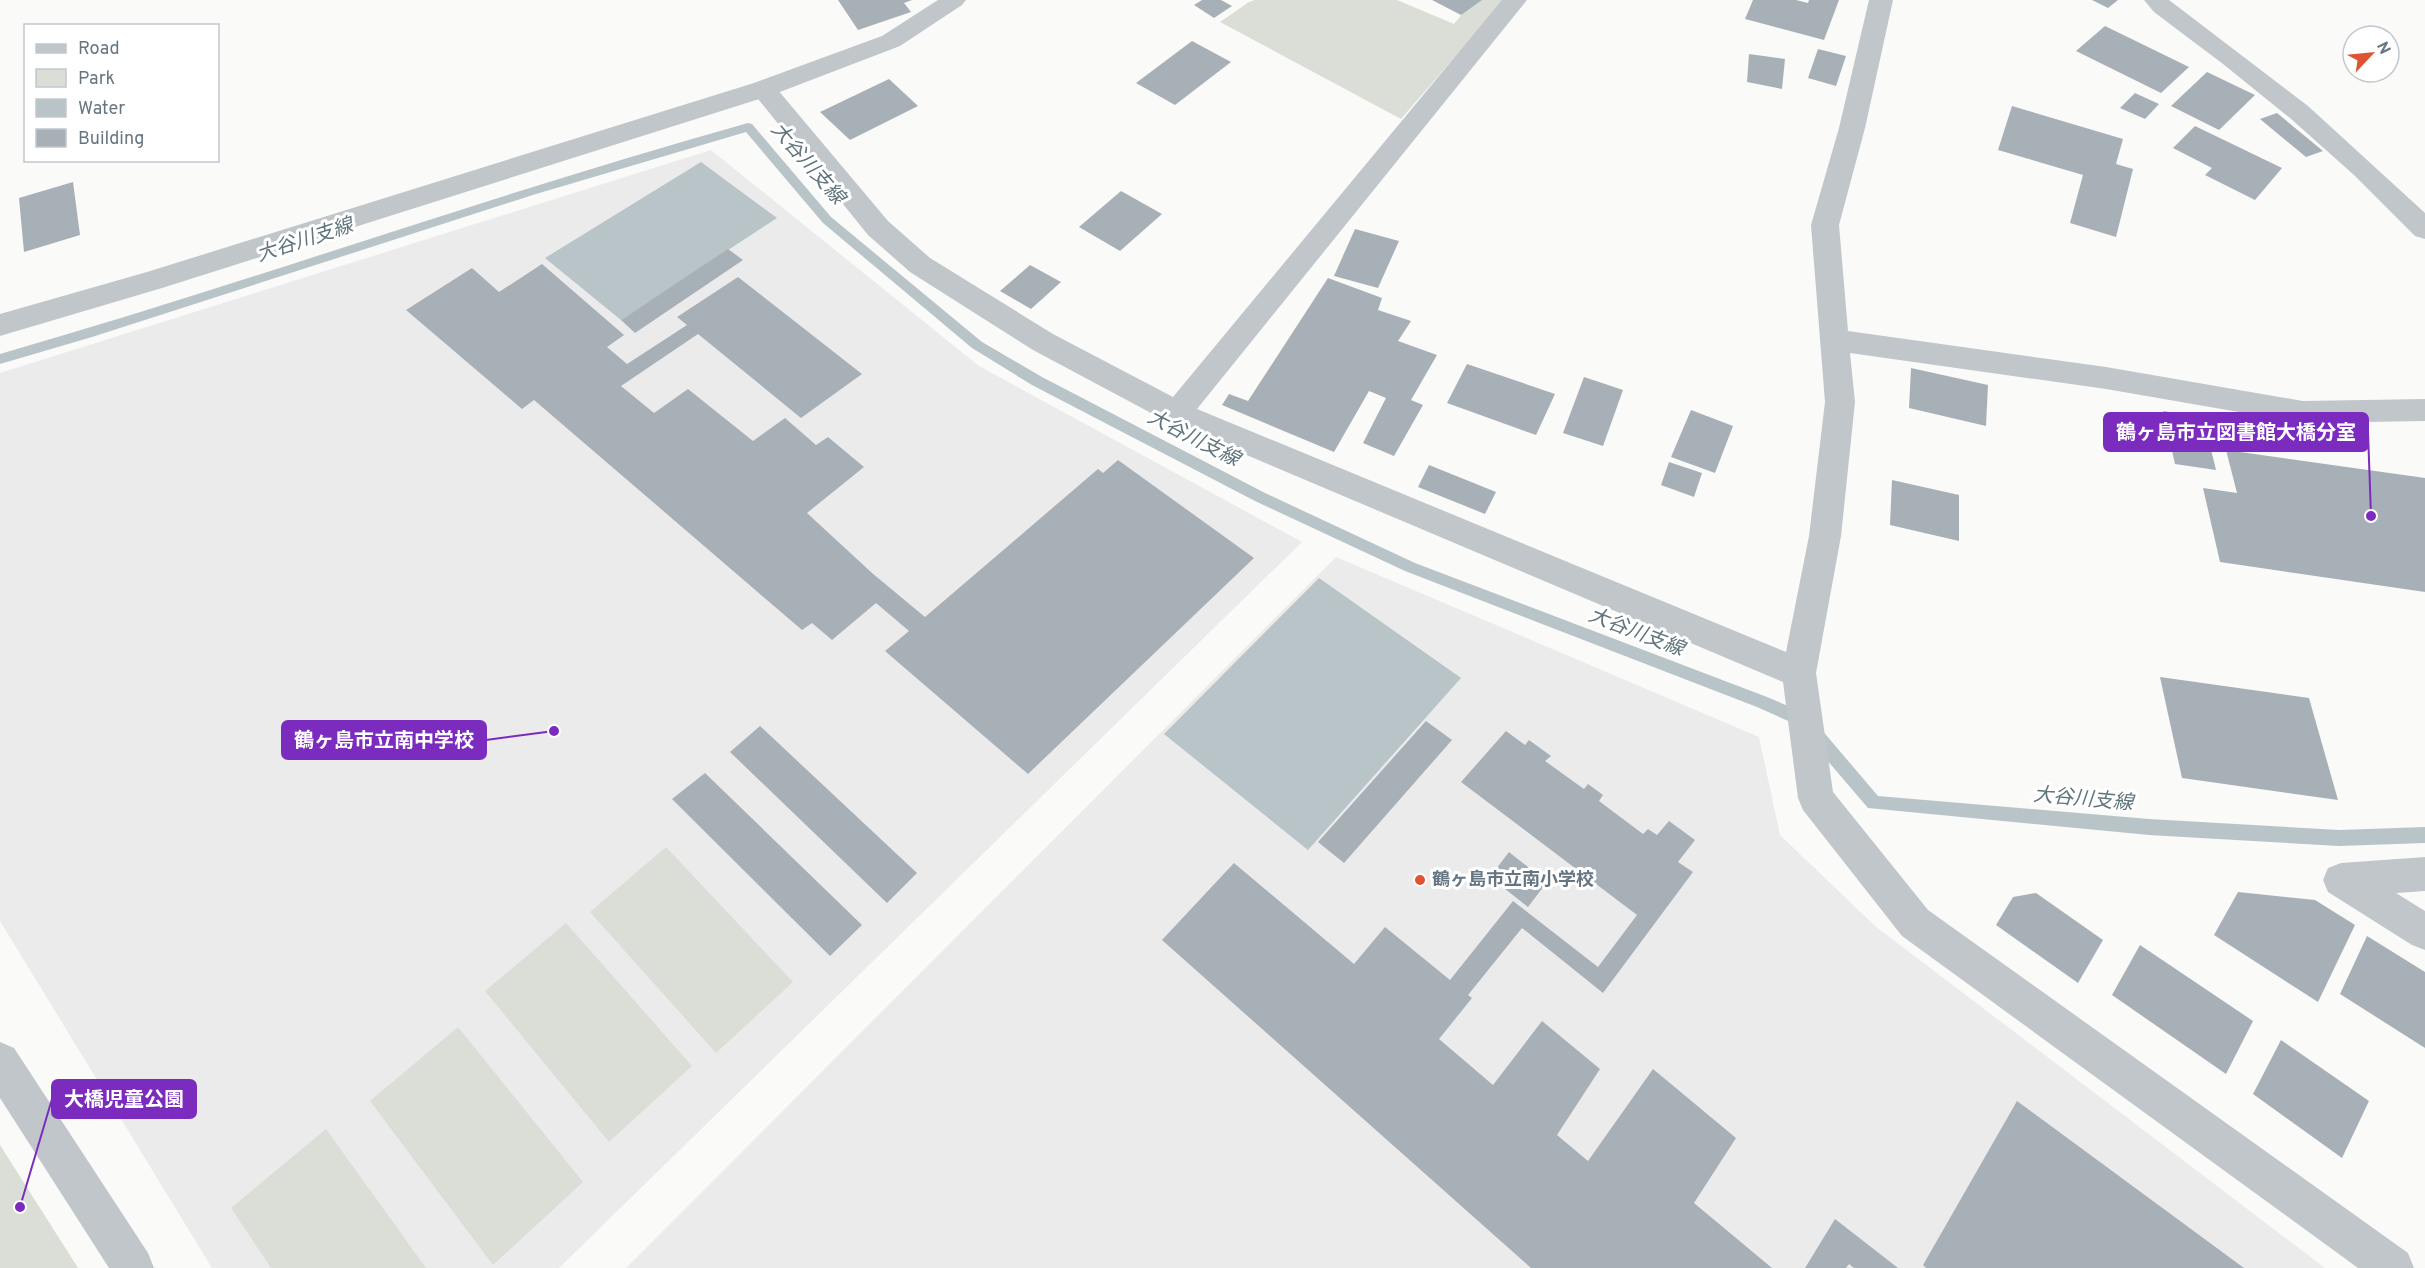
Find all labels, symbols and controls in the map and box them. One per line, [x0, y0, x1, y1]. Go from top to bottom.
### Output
legend [24, 24, 219, 162]
north arrow [2341, 24, 2401, 84]
text: Road [78, 38, 120, 61]
text: N [2371, 39, 2394, 58]
text: Park [78, 68, 115, 91]
text: Water [78, 98, 125, 121]
water label: 大谷川支線 [764, 118, 852, 213]
text: Building [78, 128, 144, 151]
water label: 大谷川支線 [253, 212, 359, 269]
water label: 大谷川支線 [1143, 405, 1246, 475]
callout: 鶴ヶ島市立図書館大橋分室 [2104, 413, 2368, 451]
text: 鶴ヶ島市立図書館大橋分室 [2116, 421, 2356, 447]
water label: 大谷川支線 [1585, 603, 1690, 664]
callout: 鶴ヶ島市立南中学校 [282, 721, 486, 759]
text: 鶴ヶ島市立南中学校 [294, 729, 474, 755]
water label: 大谷川支線 [2032, 783, 2137, 818]
place label: 鶴ヶ島市立南小学校 [1432, 869, 1594, 892]
marker: 鶴ヶ島市立南小学校 [1413, 873, 1427, 887]
callout: 大橋児童公園 [52, 1080, 196, 1118]
text: 大橋児童公園 [64, 1088, 184, 1114]

